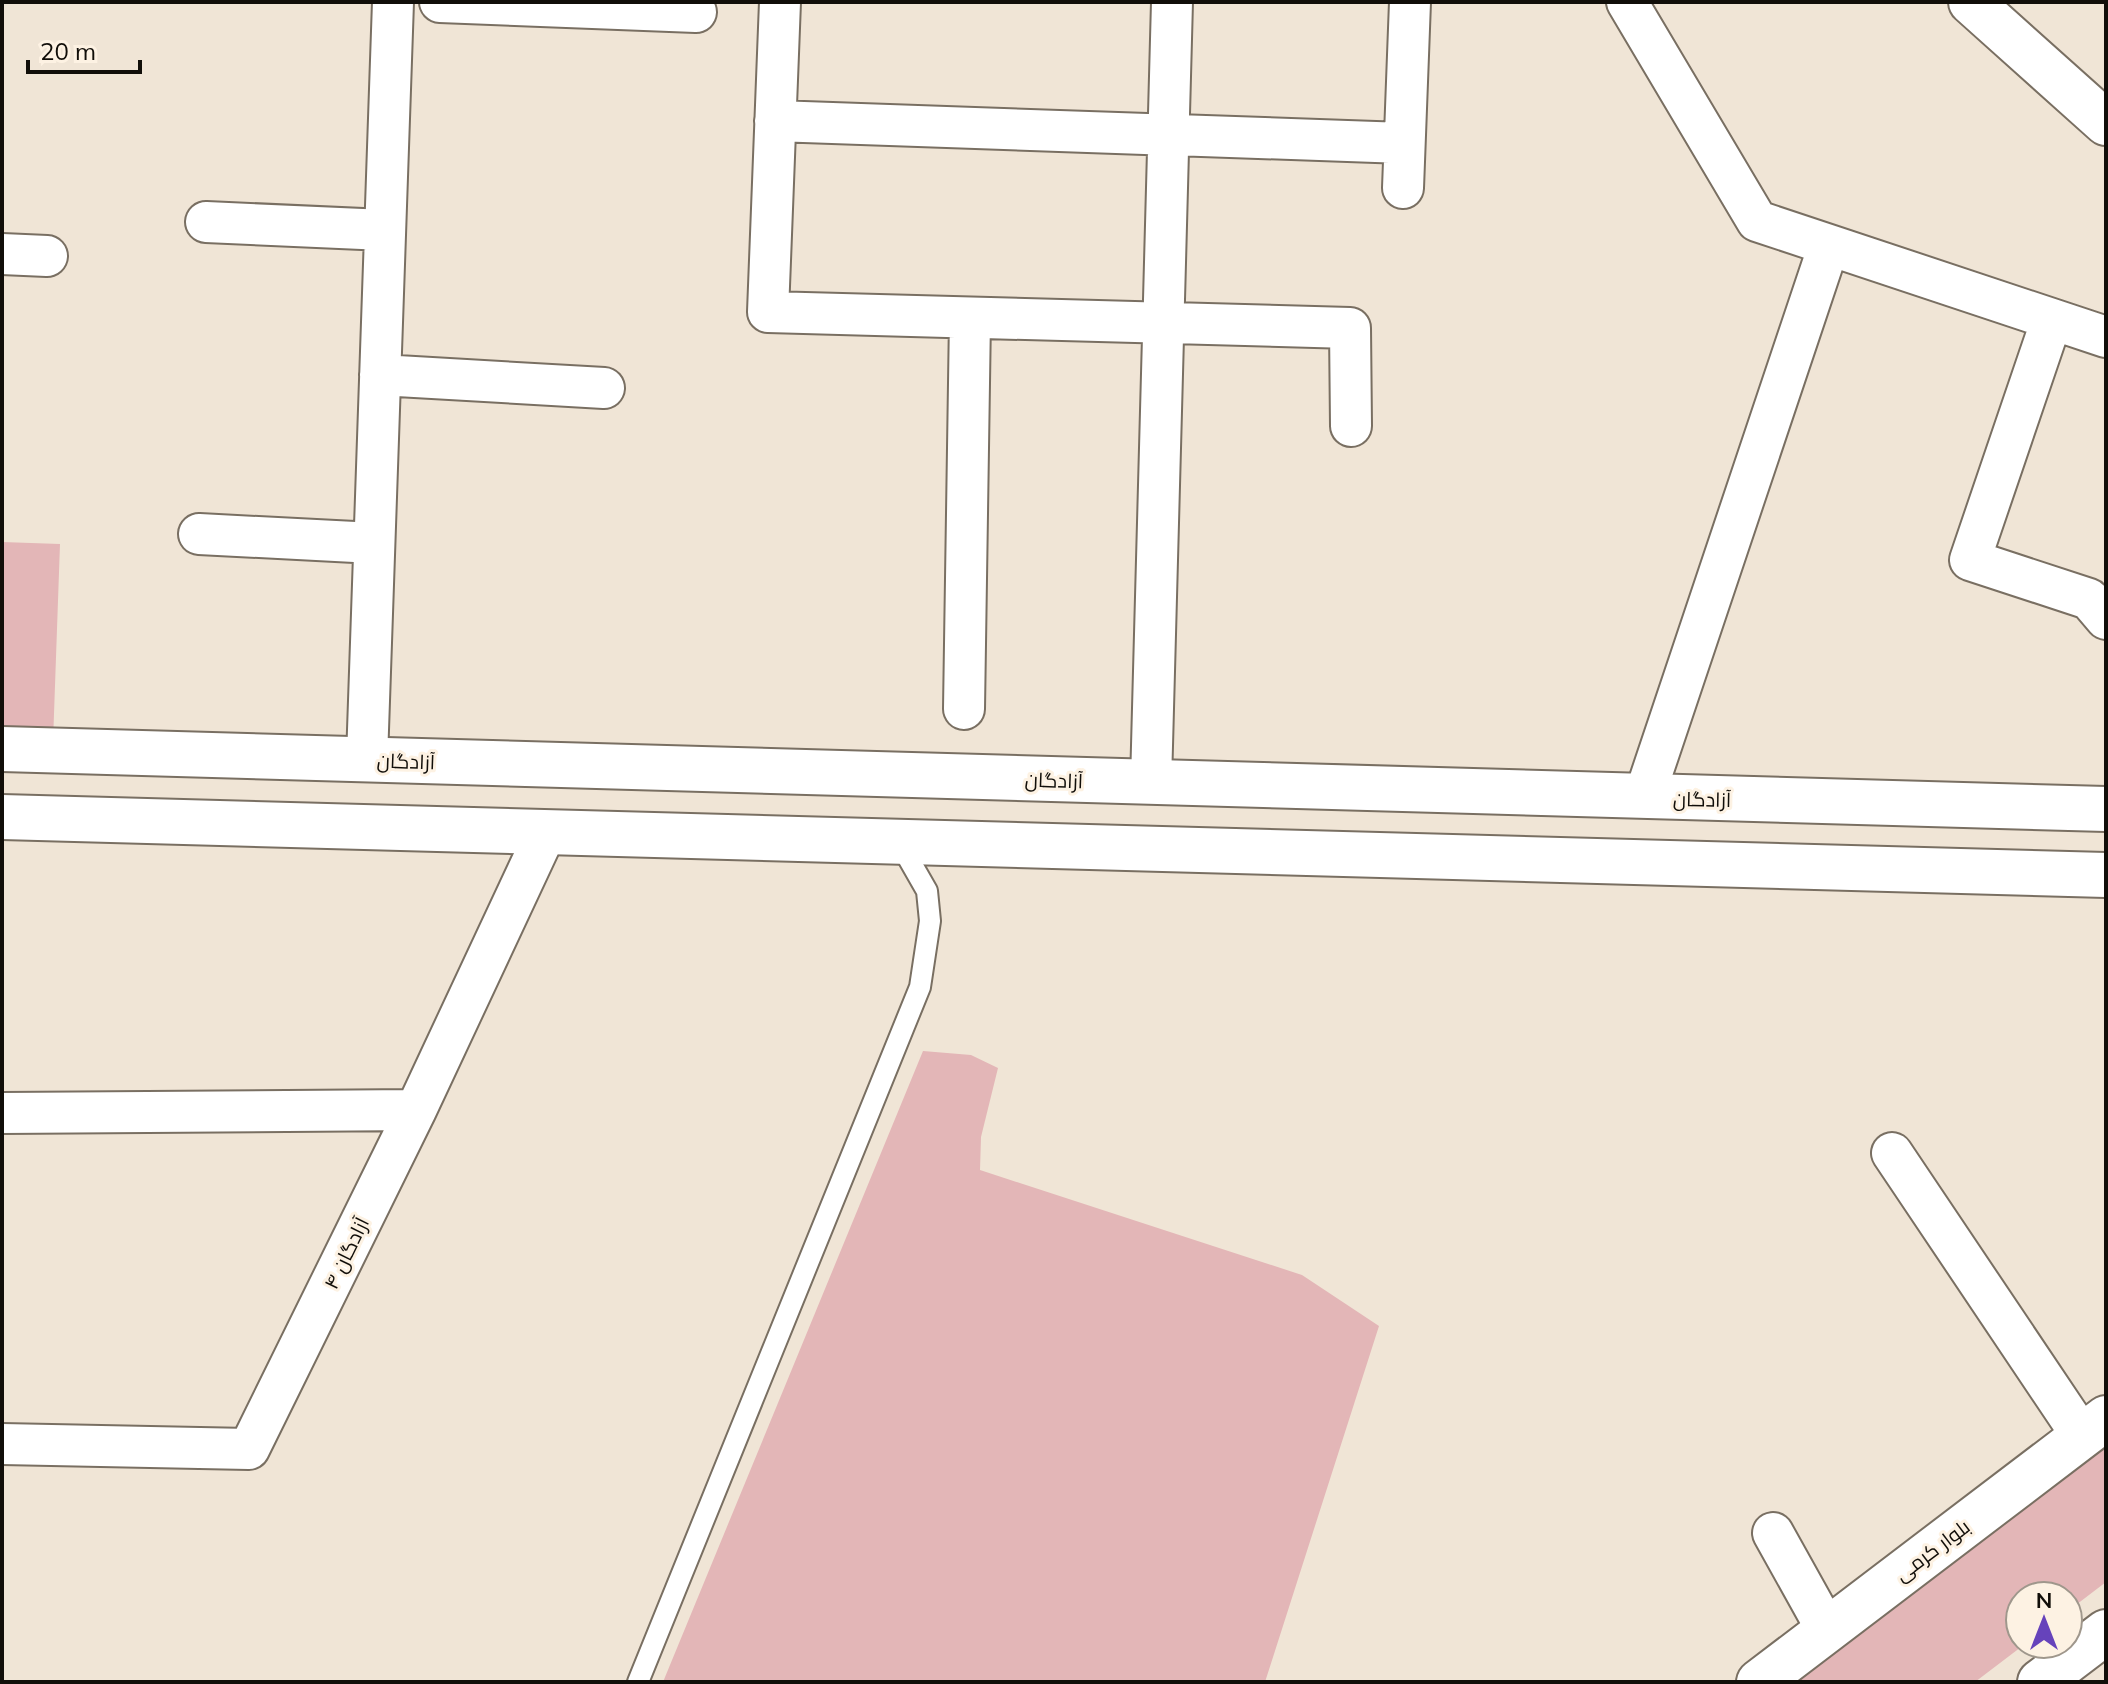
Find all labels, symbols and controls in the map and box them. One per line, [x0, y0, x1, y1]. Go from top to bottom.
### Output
scale bar [28, 24, 140, 74]
text: 20 m [40, 36, 96, 66]
street label: آزادگان [376, 747, 436, 776]
street label: آزادگان [1024, 766, 1084, 795]
street label: آزادگان [1673, 786, 1732, 813]
street label: آزادگان ۴ [318, 1212, 375, 1293]
street label: بلوار کرمی [1889, 1514, 1975, 1587]
north arrow [2004, 1580, 2084, 1660]
text: N [2036, 1586, 2052, 1614]

